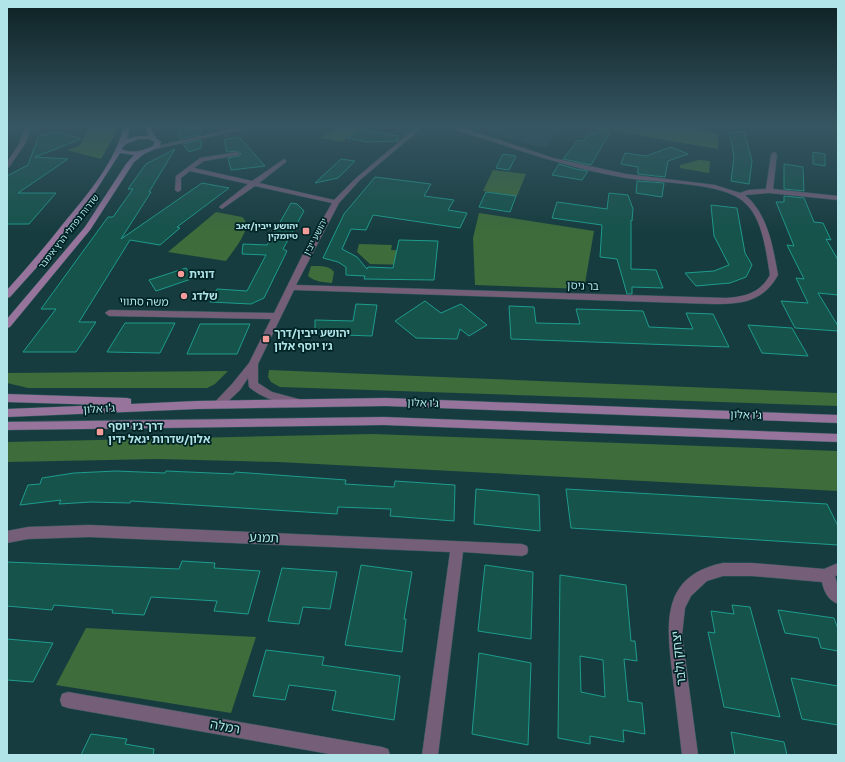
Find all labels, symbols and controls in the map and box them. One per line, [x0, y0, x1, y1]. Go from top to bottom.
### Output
street label: שדרות נפתלי הרץ אימבר [36, 192, 102, 272]
street label: יהושע ייבין [302, 217, 330, 257]
place label: יהושע ייבין/זאב טיומקין [236, 221, 298, 242]
marker: יהושע ייבין/זאב טיומקין [301, 226, 311, 236]
place label: דוגית [189, 268, 215, 281]
marker: דוגית [176, 269, 186, 279]
street label: בר ניסן [567, 279, 599, 293]
place label: שלדג [192, 290, 218, 303]
marker: שלדג [179, 291, 189, 301]
street label: משה סתווי [119, 295, 169, 309]
place label: יהושע ייבין/דרך ג׳ו יוסף אלון [274, 327, 350, 353]
marker: יהושע ייבין/דרך ג׳ו יוסף אלון [261, 334, 271, 344]
street label: ג'ו אלון [407, 396, 439, 410]
street label: ג'ו אלון [83, 402, 115, 416]
street label: ג'ו אלון [730, 408, 762, 422]
place label: דרך ג׳ו יוסף אלון/שדרות יגאל ידין [108, 420, 211, 446]
marker: דרך ג׳ו יוסף אלון/שדרות יגאל ידין [95, 427, 105, 437]
street label: תמנע [249, 529, 279, 547]
street label: יצחק ולבר [668, 630, 690, 686]
street label: רמלה [209, 716, 241, 738]

